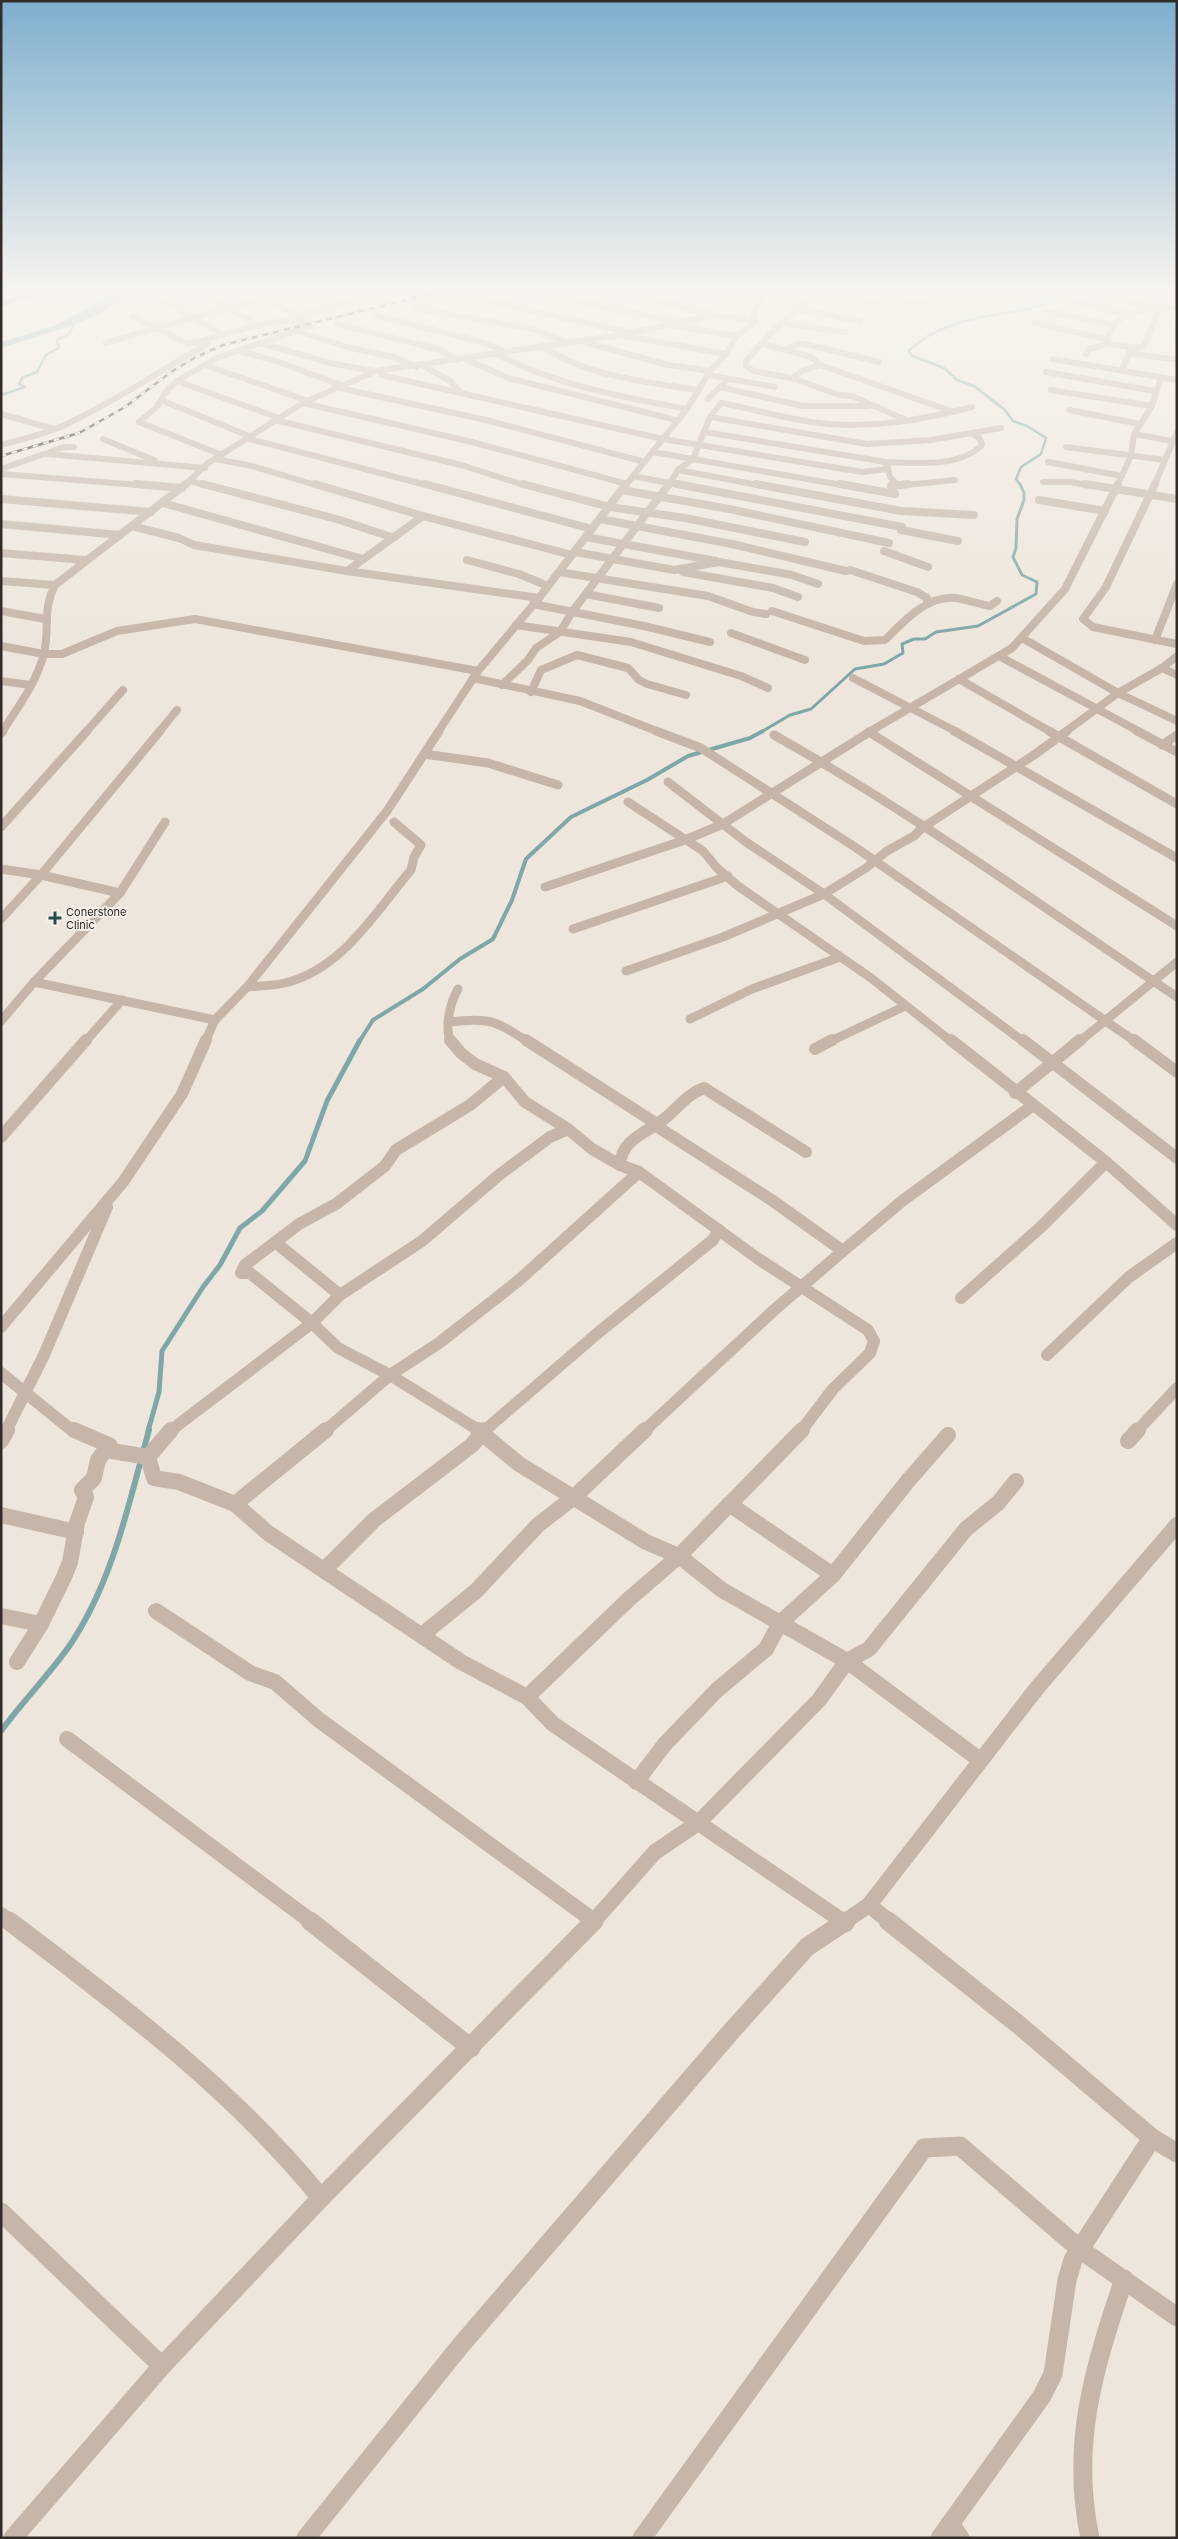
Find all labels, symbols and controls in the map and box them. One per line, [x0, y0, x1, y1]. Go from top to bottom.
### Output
place label: Conerstone Clinic [66, 905, 127, 932]
marker: Conerstone Clinic [48, 911, 62, 925]

